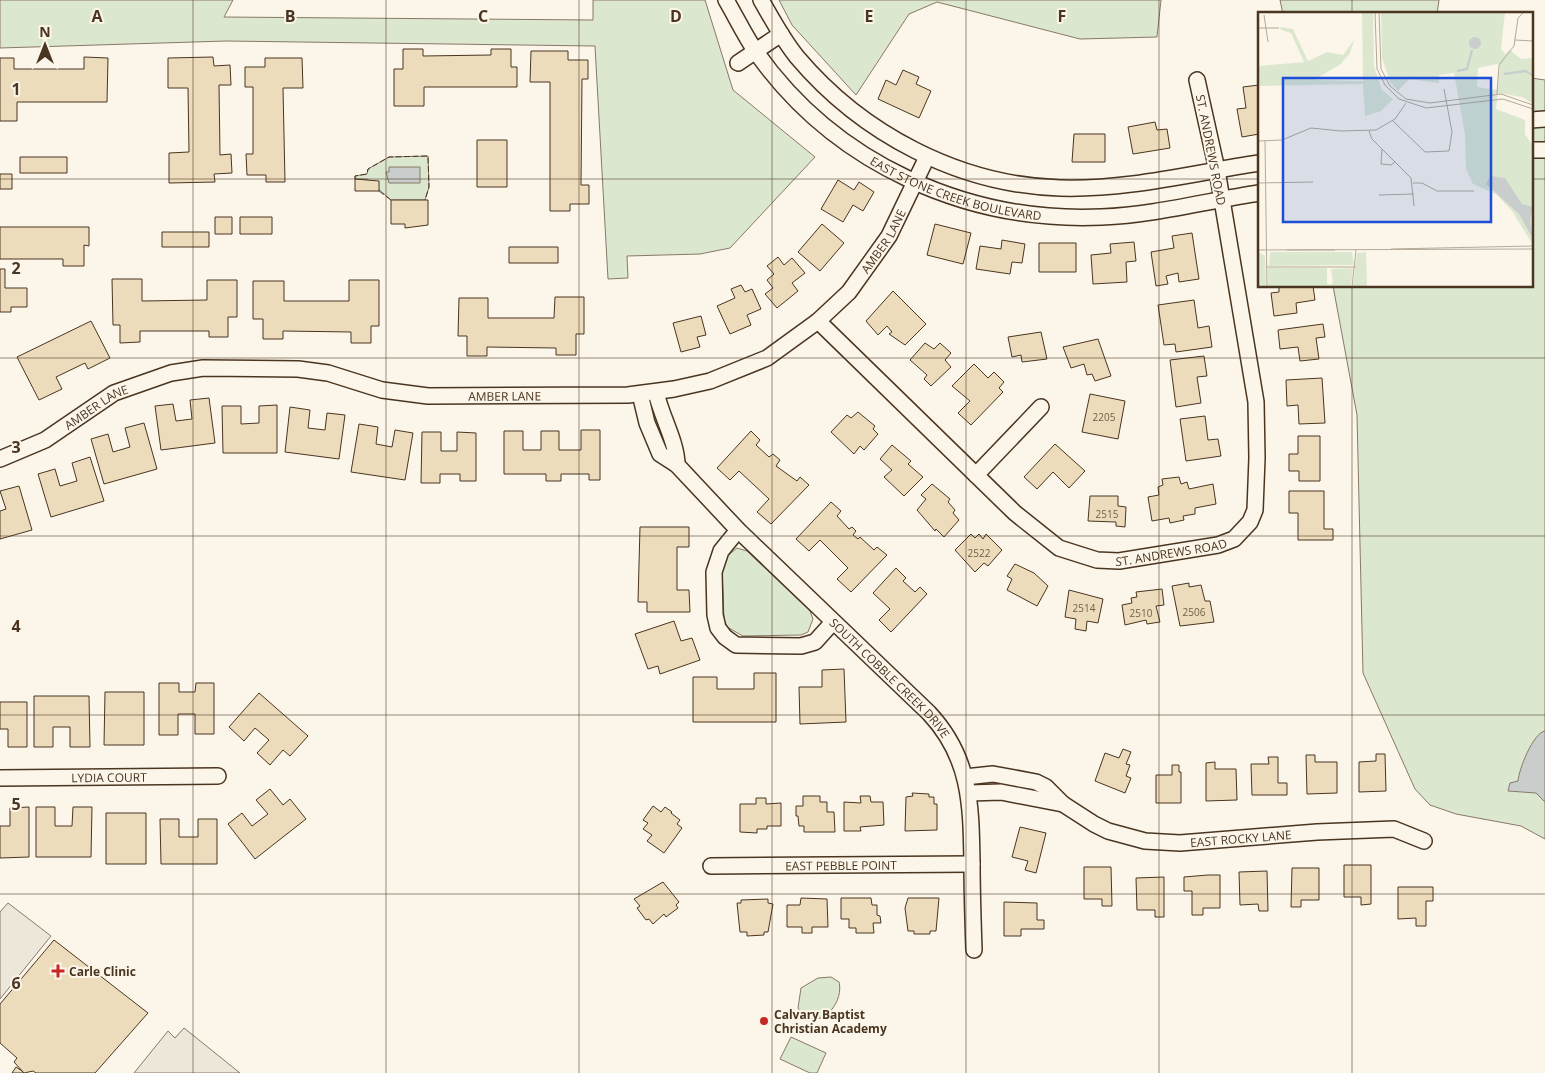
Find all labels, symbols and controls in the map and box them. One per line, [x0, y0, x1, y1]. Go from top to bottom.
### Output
text: A [91, 5, 103, 27]
text: B [285, 5, 295, 27]
text: C [478, 5, 488, 27]
text: D [670, 5, 682, 27]
text: E [865, 5, 874, 27]
text: F [1058, 5, 1066, 27]
inset map [1258, 12, 1532, 288]
north arrow [20, 20, 70, 70]
text: N [39, 22, 51, 41]
text: 1 [11, 78, 21, 100]
street label: ST. ANDREWS ROAD [1192, 93, 1230, 207]
street label: EAST STONE CREEK BOULEVARD [867, 152, 1042, 224]
street label: AMBER LANE [857, 206, 909, 277]
text: 2 [11, 257, 21, 279]
street label: AMBER LANE [61, 380, 130, 433]
street label: AMBER LANE [468, 387, 541, 404]
house number: 2205 [1093, 410, 1116, 424]
text: 3 [11, 436, 21, 458]
house number: 2515 [1096, 507, 1119, 521]
street label: ST. ANDREWS ROAD [1115, 534, 1229, 570]
house number: 2522 [968, 546, 991, 560]
house number: 2514 [1073, 601, 1096, 615]
house number: 2506 [1183, 605, 1206, 619]
house number: 2510 [1130, 606, 1153, 620]
street label: SOUTH COBBLE CREEK DRIVE [826, 614, 954, 741]
text: 4 [11, 615, 21, 637]
street label: LYDIA COURT [71, 768, 147, 786]
text: 5 [11, 793, 21, 815]
street label: EAST ROCKY LANE [1189, 826, 1292, 851]
street label: EAST PEBBLE POINT [785, 856, 897, 874]
place label: Carle Clinic [69, 963, 136, 980]
marker: Carle Clinic [51, 964, 65, 978]
text: 6 [11, 972, 21, 994]
place label: Calvary Baptist Christian Academy [774, 1006, 887, 1037]
marker: Calvary Baptist Christian Academy [758, 1015, 770, 1027]

